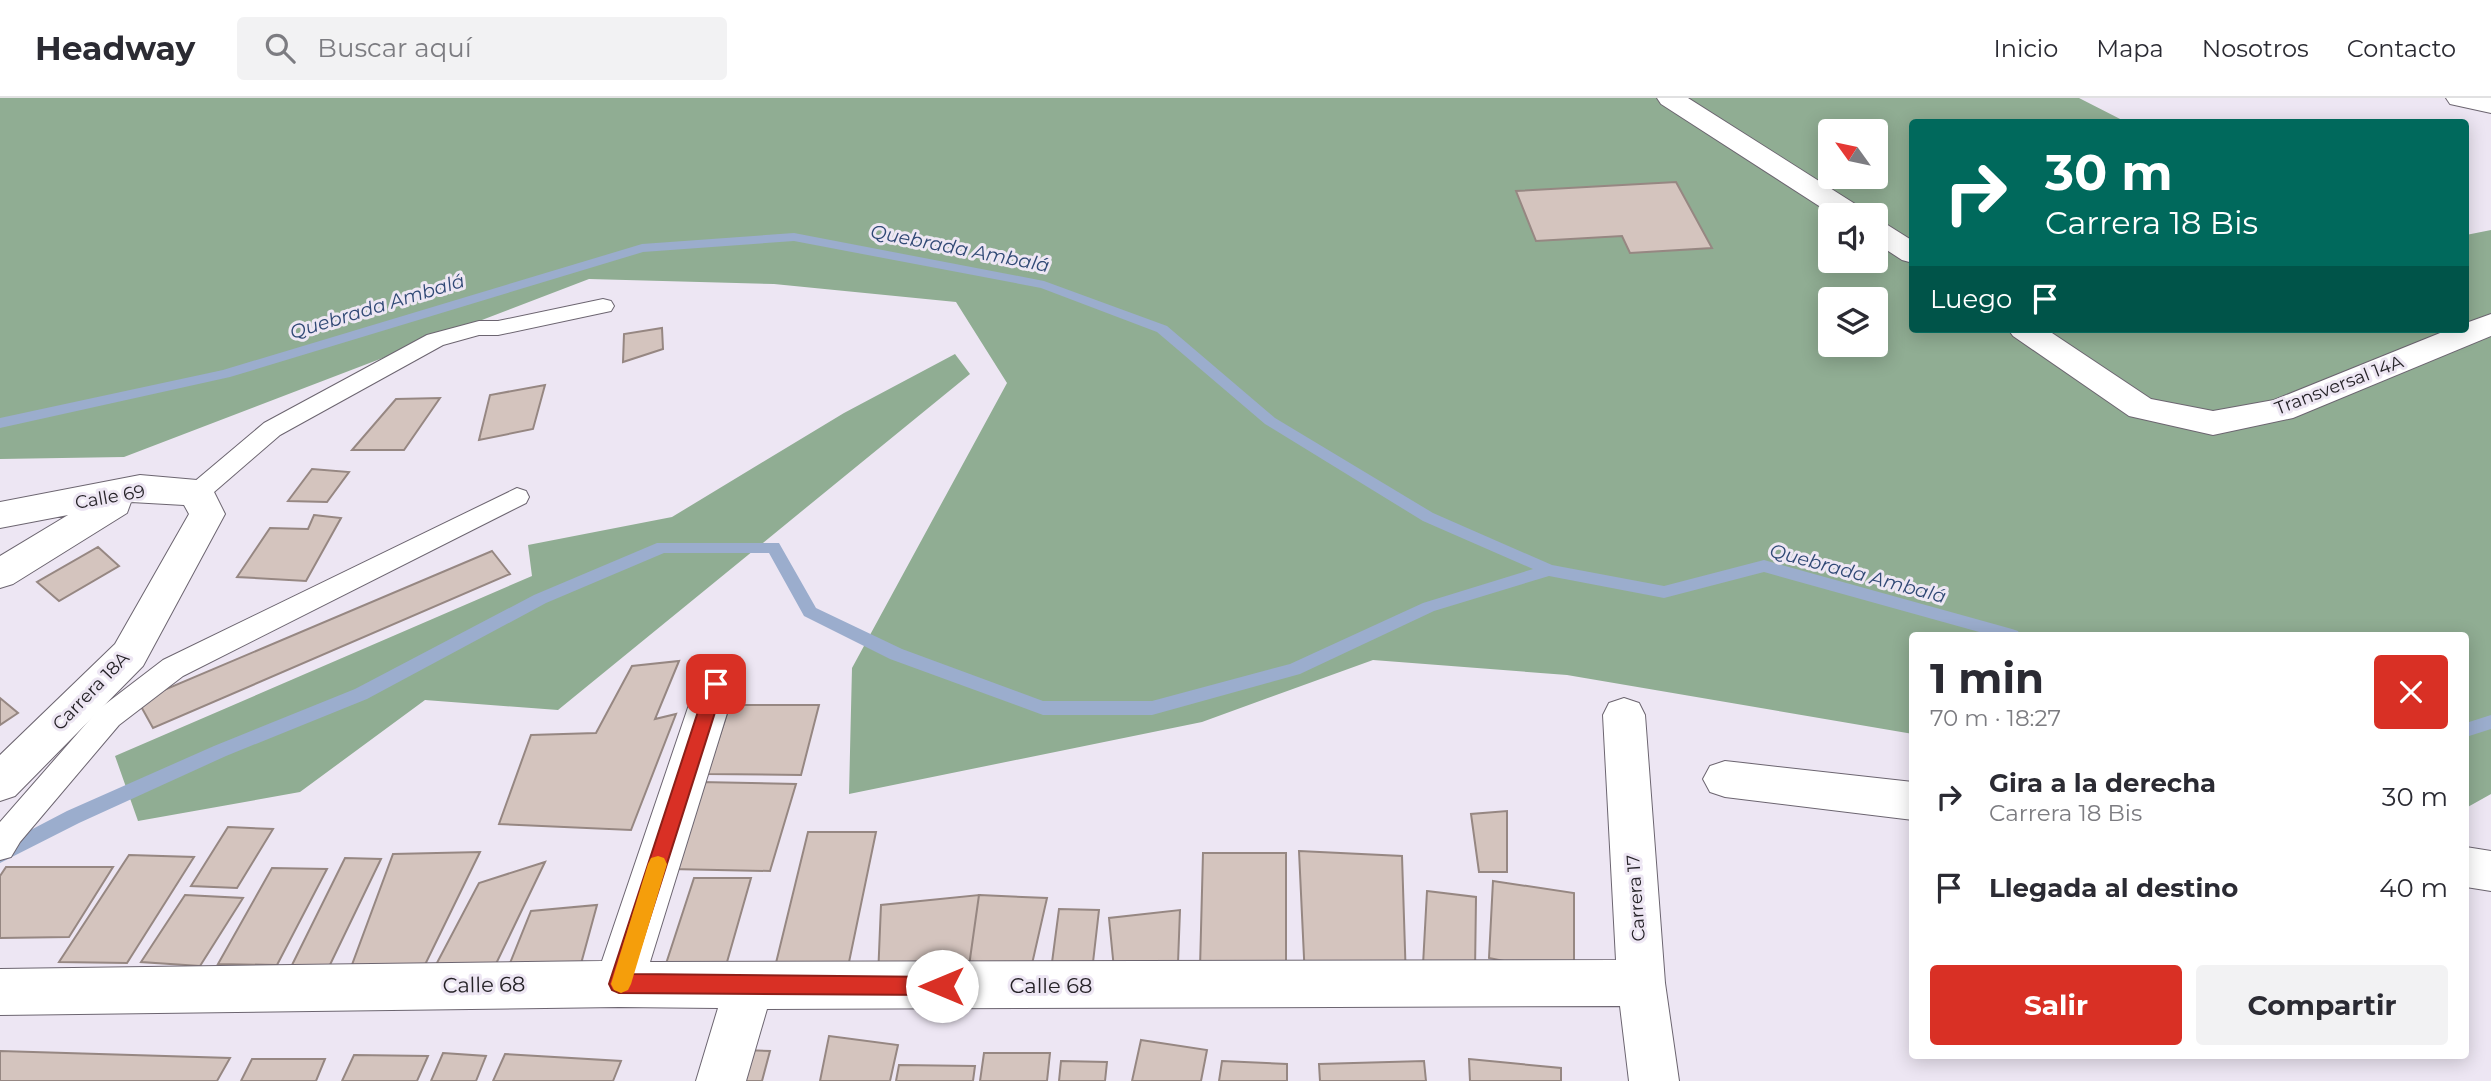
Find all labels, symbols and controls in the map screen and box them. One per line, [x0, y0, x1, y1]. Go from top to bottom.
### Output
search box [237, 17, 727, 80]
text: Headway [35, 28, 195, 68]
icon: search [261, 29, 299, 67]
text: Buscar aquí [317, 32, 472, 64]
text: Inicio [1993, 34, 2058, 63]
text: Mapa [2096, 34, 2164, 63]
text: Nosotros [2202, 34, 2309, 63]
text: Contacto [2347, 34, 2456, 63]
north arrow [1818, 119, 1888, 189]
map controls [1818, 119, 1888, 357]
text: 30 m [2045, 143, 2173, 202]
icon: right [1930, 147, 2021, 238]
button: sound [1818, 203, 1888, 273]
text: Carrera 18 Bis [2045, 203, 2258, 242]
water label: Quebrada Ambalá [869, 220, 1051, 277]
water label: Quebrada Ambalá [287, 269, 467, 344]
icon: arrive [2026, 280, 2064, 318]
text: Luego [1930, 283, 2012, 315]
button: layers [1818, 287, 1888, 357]
street label: Transversal 14A [2272, 350, 2406, 420]
street label: Calle 69 [73, 480, 147, 514]
water label: Quebrada Ambalá [1767, 539, 1949, 608]
street label: Carrera 18A [48, 647, 134, 735]
text: 1 min [1930, 652, 2044, 704]
pin [686, 654, 746, 714]
button: close [2374, 655, 2448, 729]
icon: arrive [697, 665, 735, 703]
text: 70 m · 18:27 [1930, 704, 2061, 732]
text: Gira a la derecha [1989, 767, 2216, 799]
icon: right [1930, 778, 1968, 816]
text: 30 m [2382, 781, 2448, 813]
text: Carrera 18 Bis [1989, 799, 2142, 827]
street label: Carrera 17 [1622, 854, 1650, 942]
icon: arrive [1930, 869, 1968, 907]
text: Llegada al destino [1989, 872, 2238, 904]
text: 40 m [2379, 872, 2448, 904]
position arrow [905, 949, 979, 1023]
button: Salir [1930, 965, 2182, 1045]
button: Compartir [2196, 965, 2448, 1045]
street label: Calle 68 [442, 971, 526, 998]
street label: Calle 68 [1010, 973, 1092, 998]

